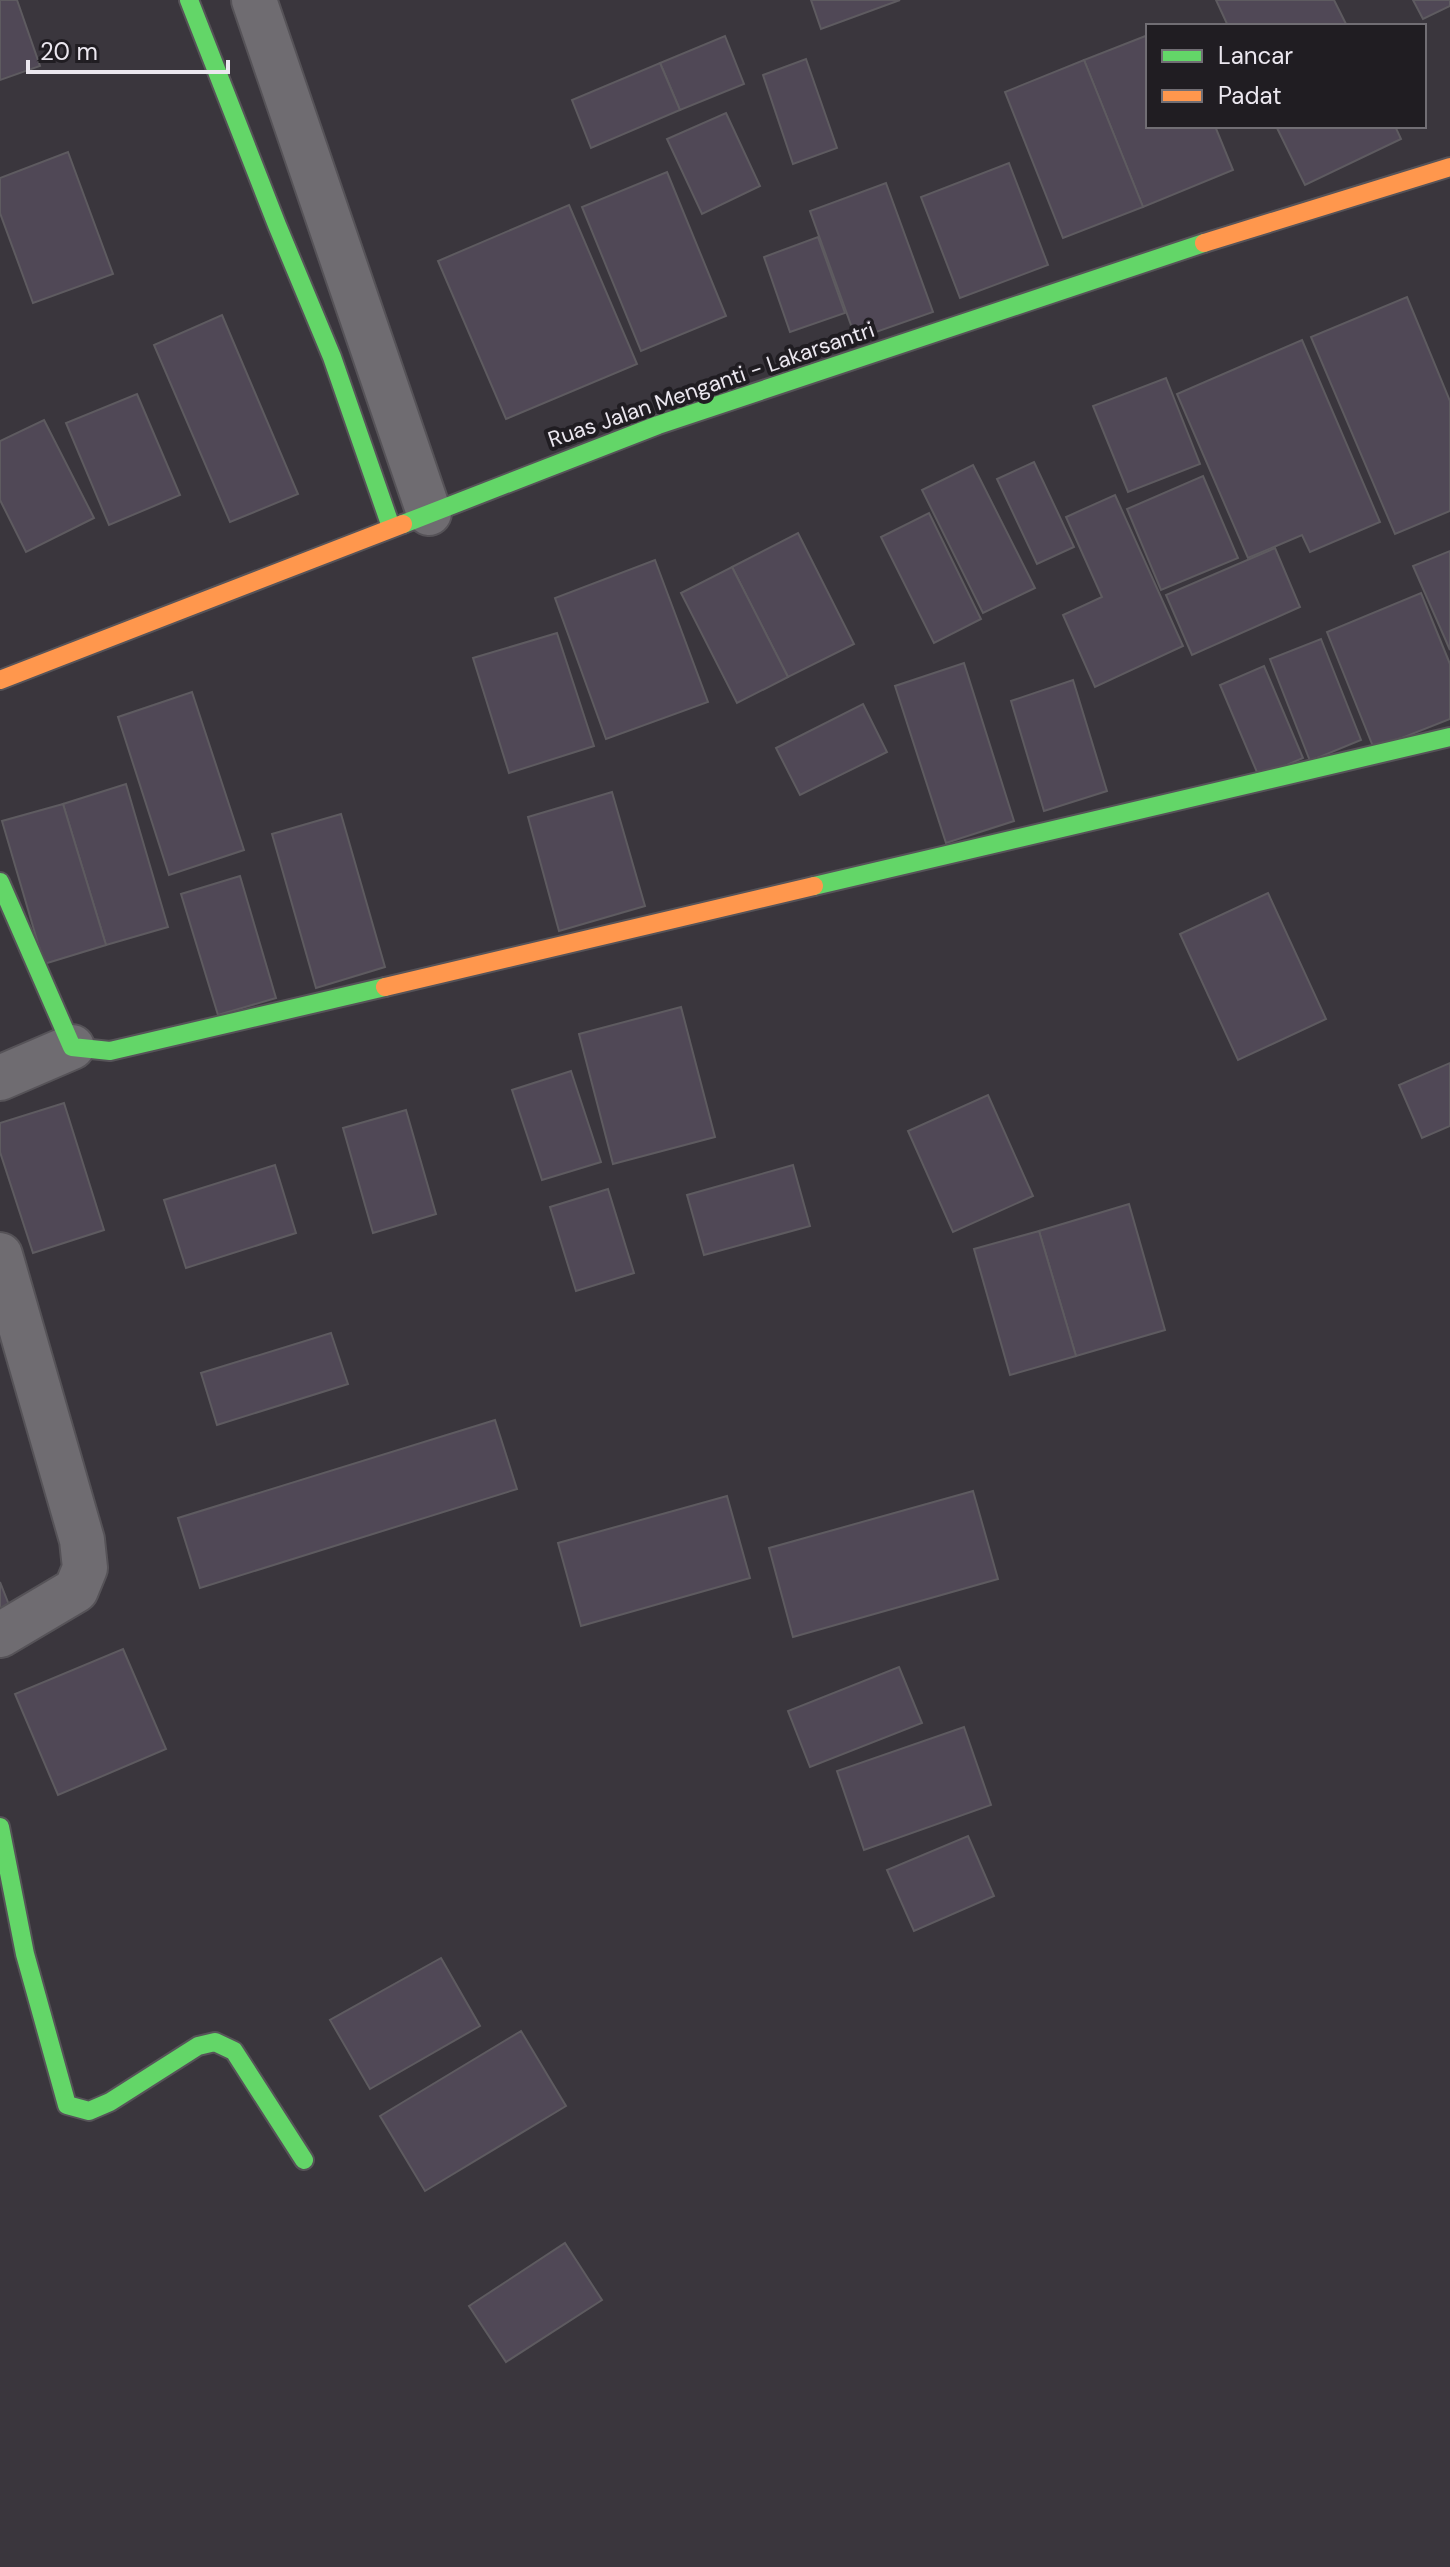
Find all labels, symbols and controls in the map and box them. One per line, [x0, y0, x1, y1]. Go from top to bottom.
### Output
scale bar [28, 24, 228, 74]
legend [1146, 24, 1426, 128]
text: 20 m [40, 36, 98, 67]
text: Lancar [1218, 40, 1293, 71]
text: Padat [1218, 80, 1282, 111]
street label: Ruas Jalan Menganti - Lakarsantri [544, 315, 878, 454]

